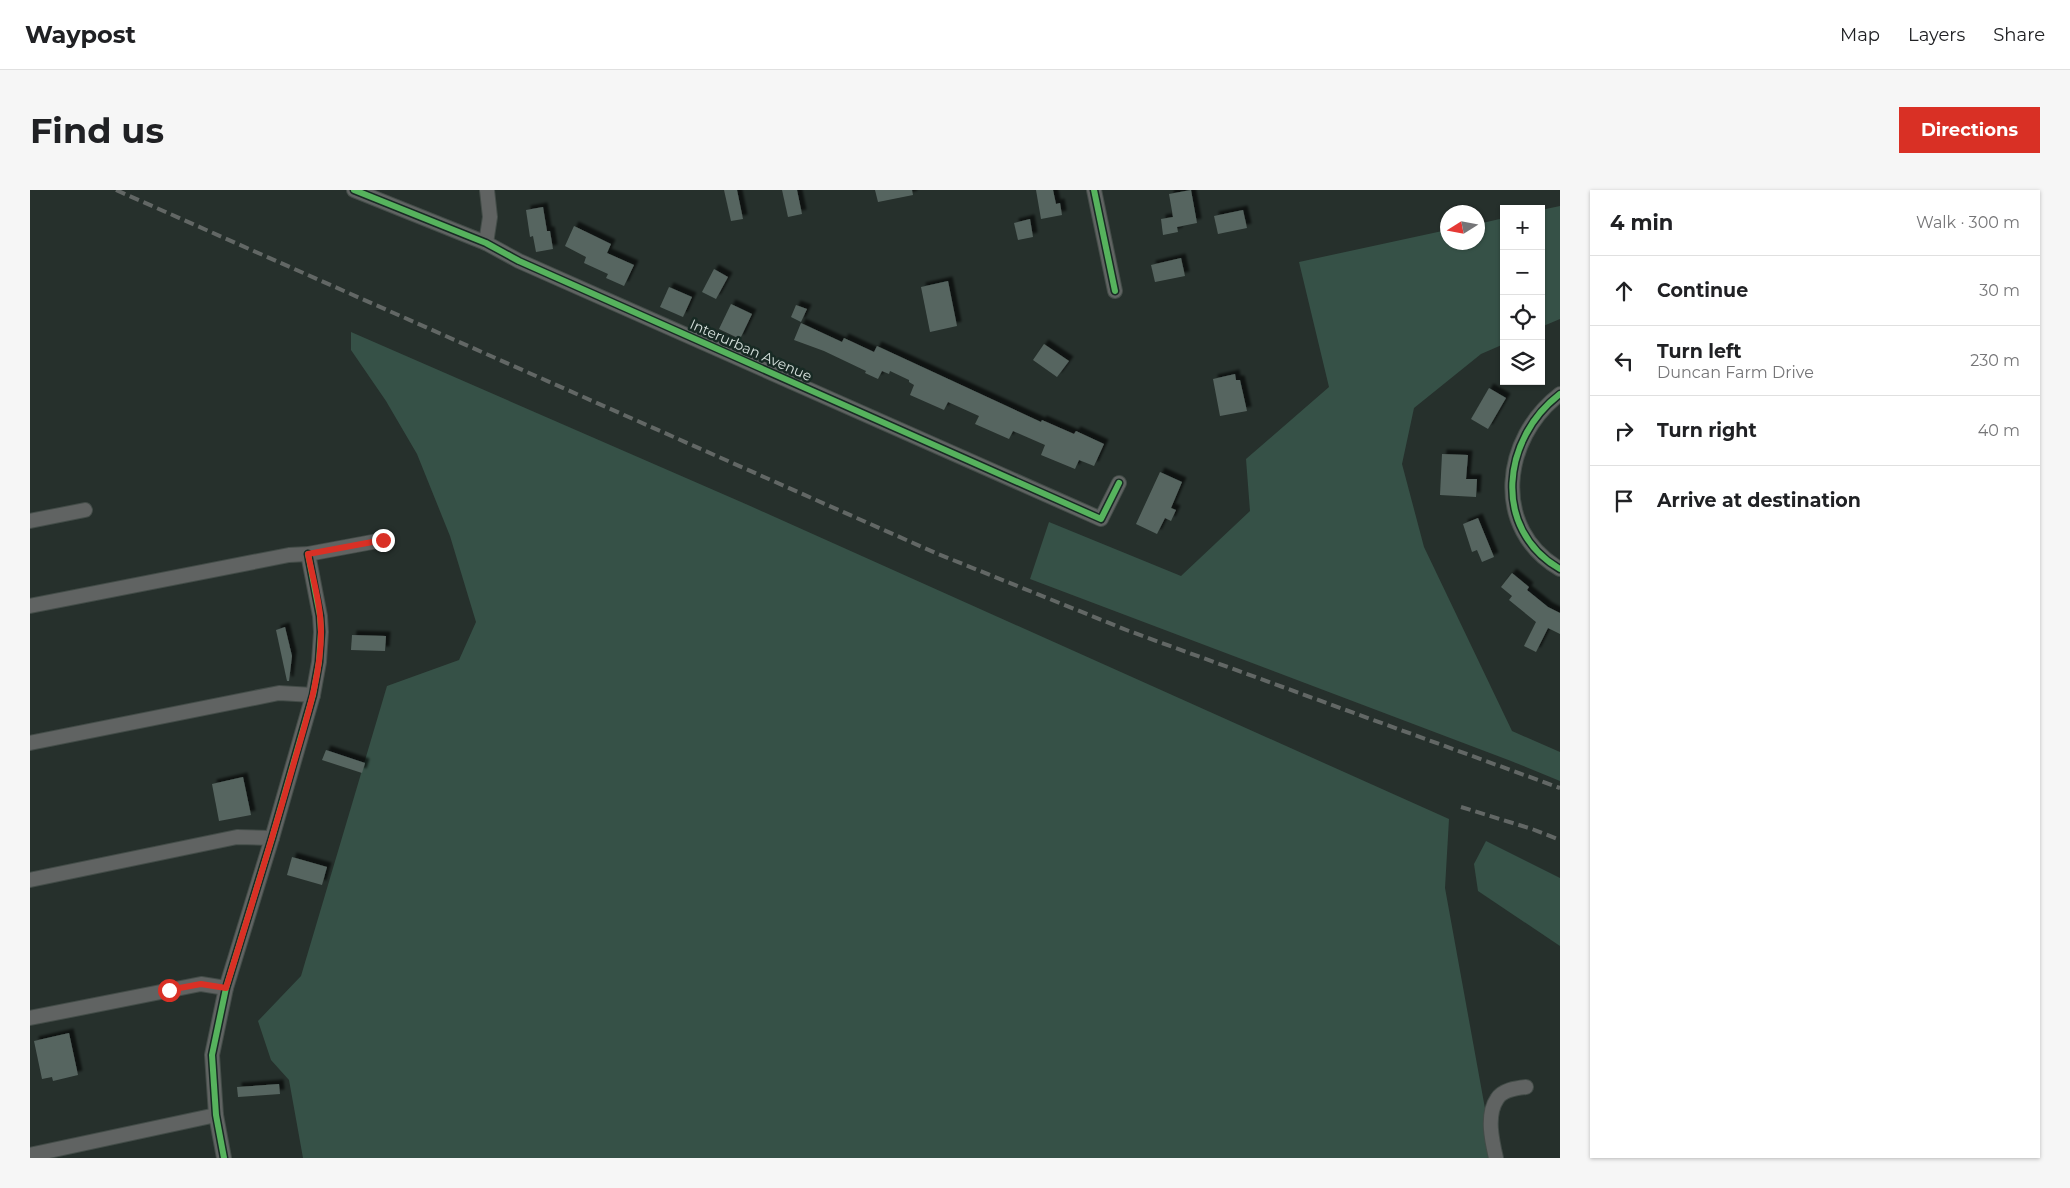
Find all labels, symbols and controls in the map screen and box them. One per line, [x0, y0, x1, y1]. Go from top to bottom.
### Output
text: Waypost [25, 20, 136, 49]
text: Map [1840, 24, 1880, 46]
text: Layers [1908, 24, 1965, 46]
text: Share [1993, 24, 2045, 46]
button: Directions [1899, 107, 2040, 153]
text: Find us [30, 109, 164, 152]
north arrow [1440, 205, 1485, 250]
map controls [1500, 205, 1545, 385]
button: + [1500, 205, 1545, 250]
text: 4 min [1610, 210, 1673, 235]
text: Walk · 300 m [1916, 213, 2020, 232]
button: − [1500, 250, 1545, 295]
icon: ahead [1610, 277, 1638, 305]
text: Continue [1657, 279, 1748, 302]
text: 30 m [1979, 281, 2020, 300]
button: locate [1500, 295, 1545, 340]
street label: Interurban Avenue [687, 315, 815, 385]
button: layers [1500, 340, 1545, 385]
text: Turn left [1657, 340, 1742, 363]
icon: left [1610, 347, 1638, 375]
text: 230 m [1970, 351, 2020, 370]
text: Duncan Farm Drive [1657, 363, 1814, 382]
icon: right [1610, 417, 1638, 445]
text: Turn right [1657, 419, 1757, 442]
text: 40 m [1978, 421, 2020, 440]
icon: arrive [1610, 487, 1638, 515]
text: Arrive at destination [1657, 489, 1861, 512]
route end [372, 529, 395, 552]
route start [158, 979, 181, 1002]

